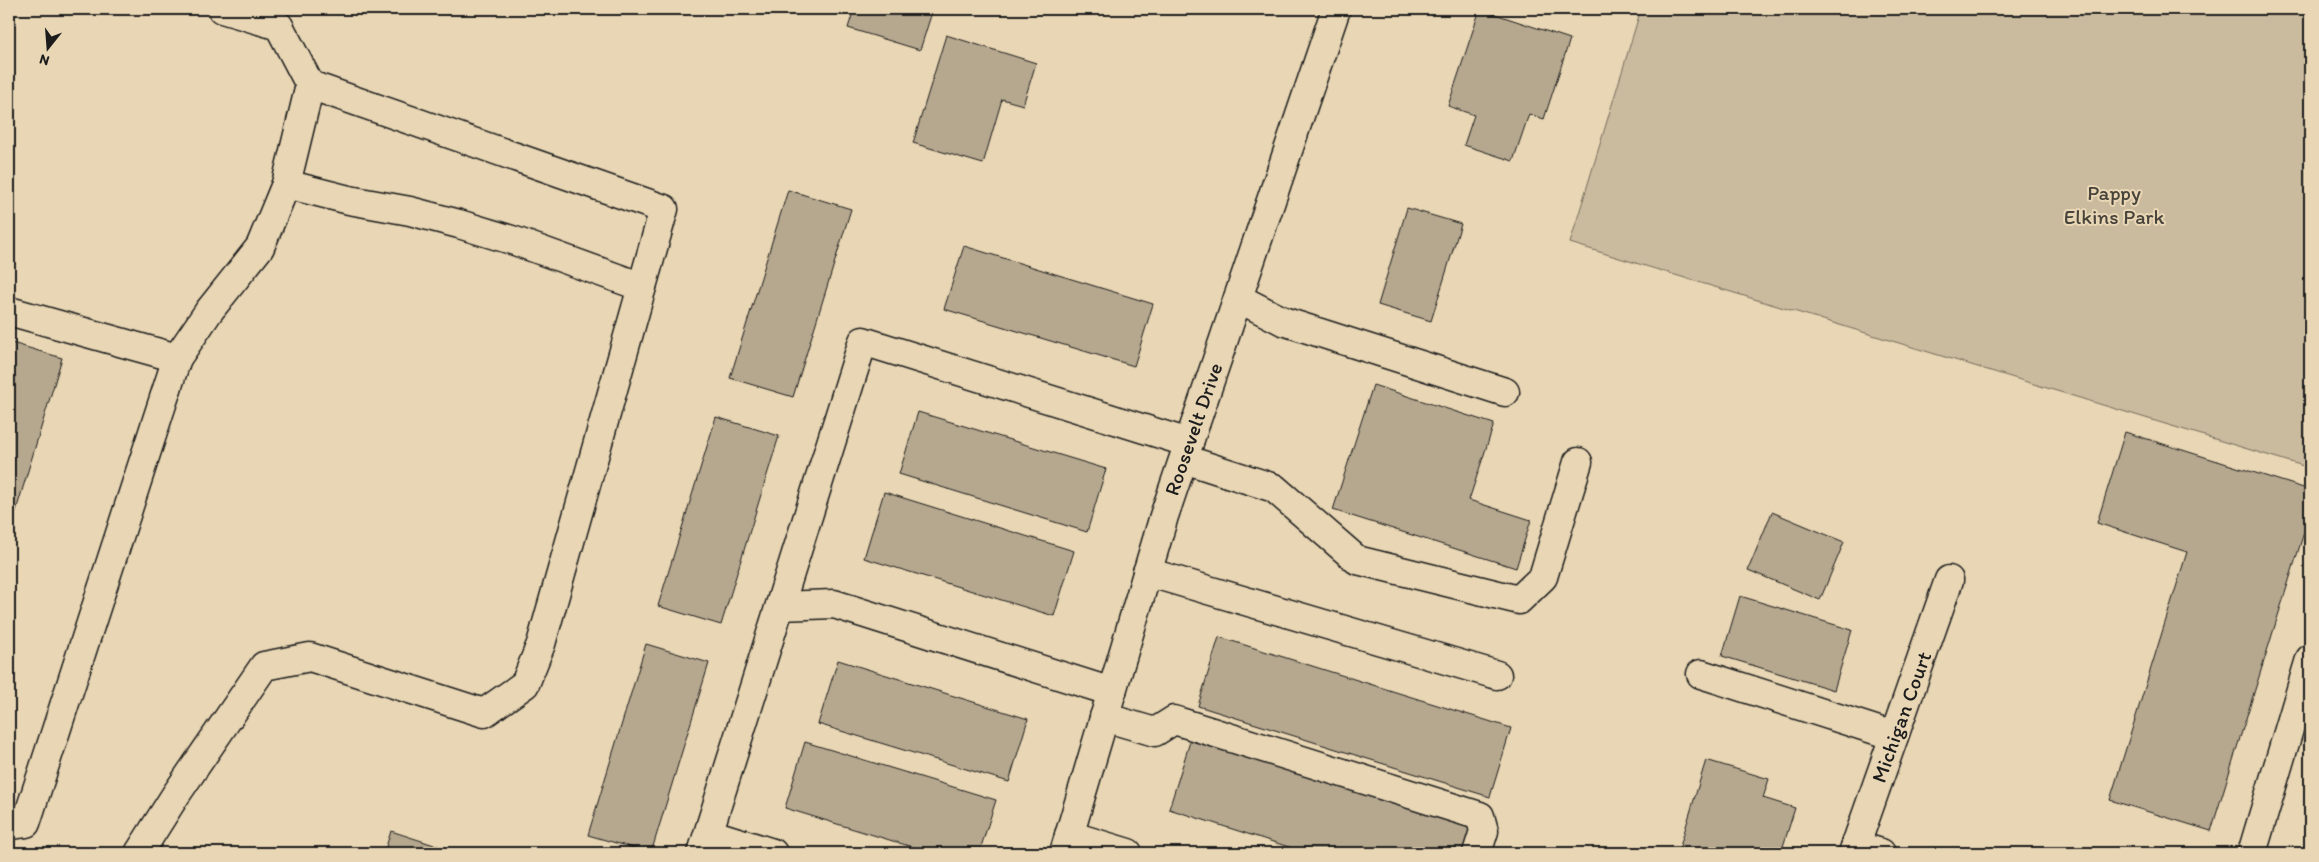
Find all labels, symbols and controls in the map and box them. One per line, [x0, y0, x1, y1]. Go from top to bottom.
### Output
north arrow [22, 22, 72, 72]
text: N [37, 50, 51, 69]
park label: Pappy Elkins Park [2064, 180, 2164, 229]
street label: Roosevelt Drive [1159, 359, 1227, 499]
street label: Michigan Court [1866, 648, 1936, 786]

